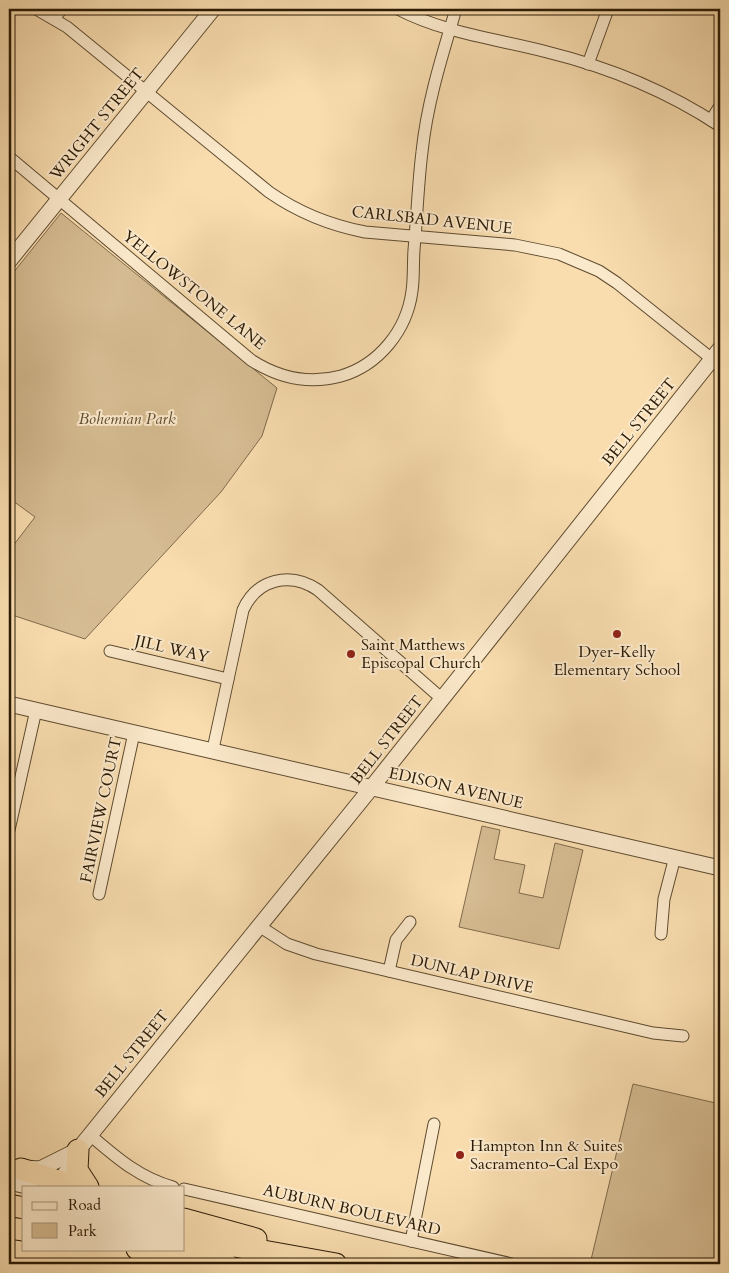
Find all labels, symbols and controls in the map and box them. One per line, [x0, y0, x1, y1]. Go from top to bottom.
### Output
street label: WRIGHT STREET [44, 63, 149, 186]
street label: CARLSBAD AVENUE [351, 201, 514, 239]
street label: YELLOWSTONE LANE [118, 225, 270, 355]
street label: BELL STREET [597, 373, 681, 470]
park label: Bohemian Park [78, 408, 176, 430]
marker: Dyer-Kelly Elementary School [611, 628, 623, 640]
street label: JILL WAY [131, 629, 211, 668]
place label: Saint Matthews Episcopal Church [361, 634, 481, 674]
place label: Dyer-Kelly Elementary School [553, 641, 681, 681]
marker: Saint Matthews Episcopal Church [345, 648, 357, 660]
street label: BELL STREET [345, 691, 429, 789]
street label: FAIRVIEW COURT [75, 735, 127, 885]
street label: EDISON AVENUE [386, 762, 526, 814]
street label: DUNLAP DRIVE [408, 949, 536, 999]
street label: BELL STREET [90, 1005, 174, 1102]
place label: Hampton Inn & Suites Sacramento-Cal Expo [470, 1135, 623, 1175]
marker: Hampton Inn & Suites Sacramento-Cal Expo [454, 1149, 466, 1161]
street label: AUBURN BOULEVARD [261, 1179, 443, 1241]
legend [22, 1186, 185, 1250]
text: Road [68, 1195, 101, 1215]
text: Park [68, 1221, 97, 1241]

